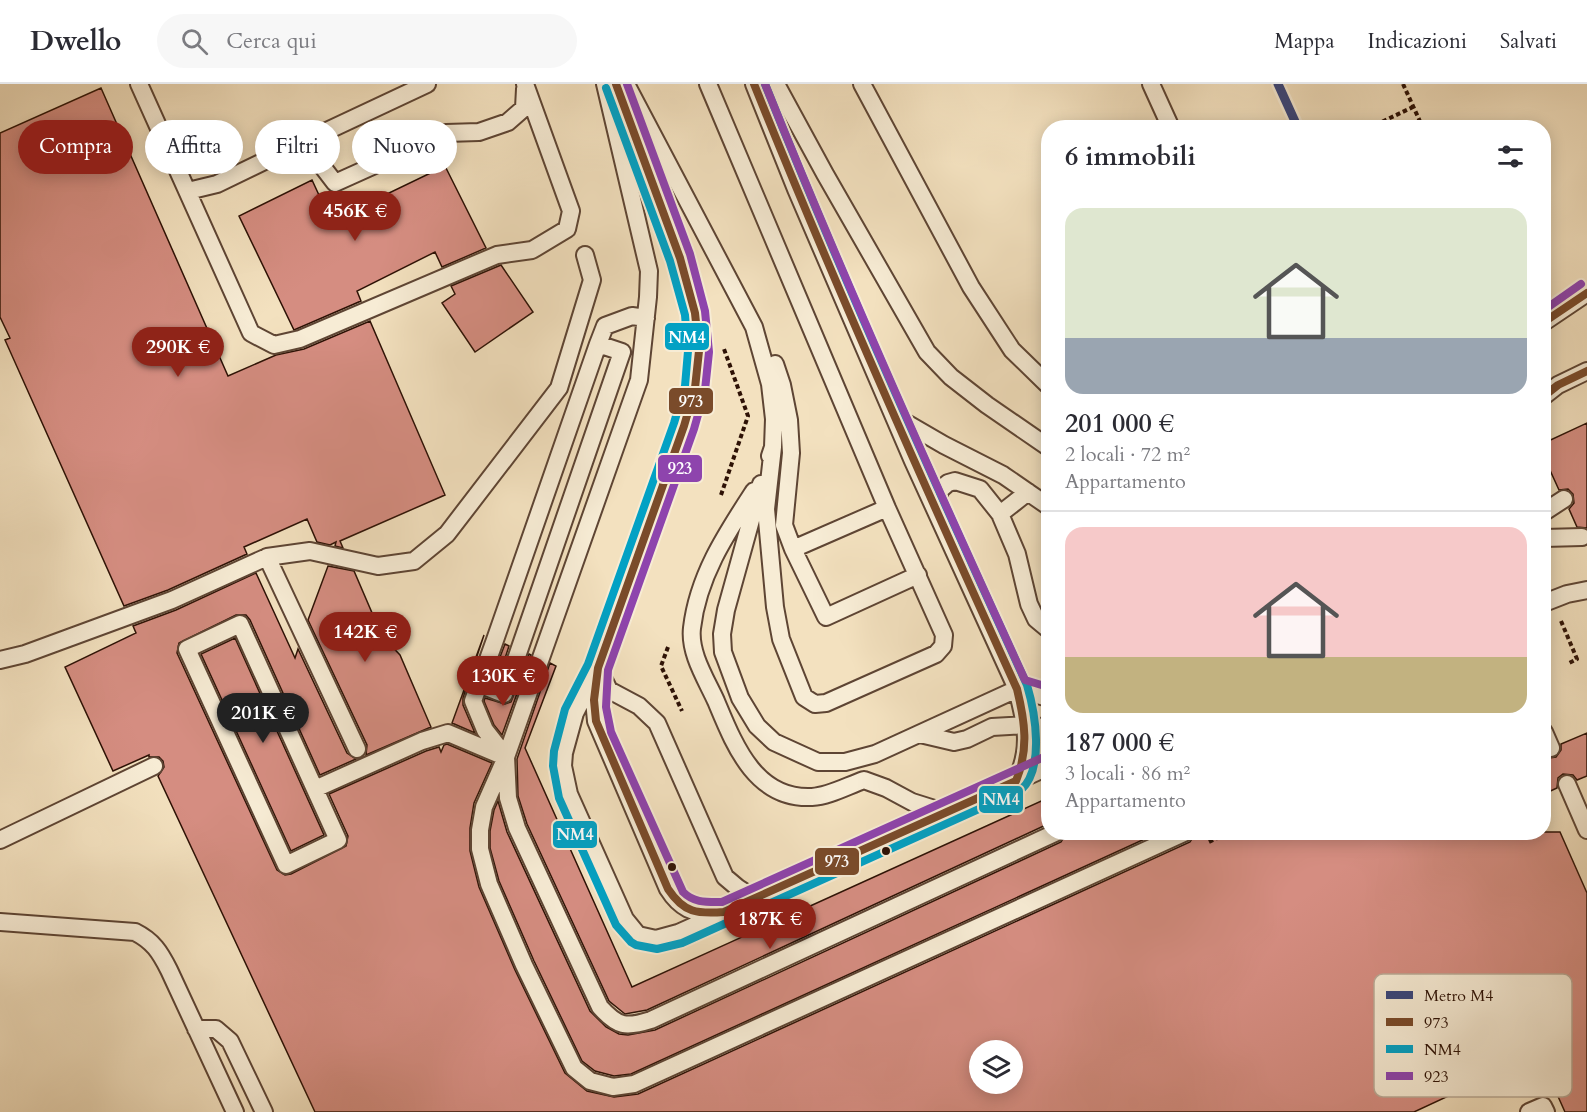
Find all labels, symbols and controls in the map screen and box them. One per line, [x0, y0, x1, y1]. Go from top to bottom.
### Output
search box [157, 14, 577, 68]
text: Dwello [30, 22, 121, 60]
icon: search [178, 25, 211, 58]
text: Cerca qui [226, 26, 317, 56]
text: Mappa [1274, 27, 1334, 56]
text: Indicazioni [1367, 27, 1467, 56]
text: Salvati [1500, 27, 1557, 56]
chip: Compra [18, 120, 133, 174]
chip: Affitta [145, 120, 243, 174]
chip: Filtri [255, 120, 340, 174]
chip: Nuovo [352, 120, 457, 174]
text: 6 immobili [1065, 139, 1196, 174]
icon: filters [1494, 140, 1527, 173]
pin: 456K € [306, 191, 404, 242]
text: 456K € [323, 197, 387, 224]
icon: home [1242, 247, 1350, 355]
line badge: NM4 [664, 322, 710, 351]
pin: 290K € [129, 327, 227, 378]
text: NM4 [668, 327, 706, 349]
text: 290K € [146, 333, 210, 360]
line badge: 973 [668, 387, 714, 415]
text: 973 [679, 391, 703, 413]
text: 201 000 € [1065, 406, 1174, 441]
text: 2 locali · 72 m² [1065, 441, 1190, 468]
line badge: 923 [657, 454, 703, 483]
text: 923 [668, 458, 692, 480]
text: Appartamento [1065, 468, 1186, 495]
icon: home [1242, 566, 1350, 674]
pin: 142K € [316, 612, 414, 663]
text: 142K € [333, 618, 397, 645]
pin: 130K € [454, 656, 552, 707]
text: 130K € [471, 662, 535, 689]
pin: 201K € [214, 693, 312, 744]
text: 201K € [231, 699, 295, 726]
text: 187 000 € [1065, 725, 1174, 760]
text: 3 locali · 86 m² [1065, 760, 1190, 787]
line badge: NM4 [978, 785, 1024, 814]
text: Appartamento [1065, 787, 1186, 814]
text: NM4 [982, 789, 1020, 811]
line badge: NM4 [552, 820, 598, 849]
text: NM4 [556, 824, 594, 846]
unlabelled marker [880, 845, 892, 857]
line badge: 973 [814, 847, 860, 876]
text: 973 [825, 851, 849, 873]
unlabelled marker [666, 861, 678, 873]
pin: 187K € [721, 899, 819, 950]
text: 187K € [738, 905, 802, 932]
legend [1374, 974, 1572, 1097]
text: Metro M4 [1424, 985, 1493, 1007]
text: 973 [1424, 1012, 1449, 1034]
text: NM4 [1424, 1039, 1461, 1061]
map controls [969, 1040, 1023, 1094]
button: layers [969, 1040, 1023, 1094]
text: 923 [1424, 1066, 1449, 1088]

